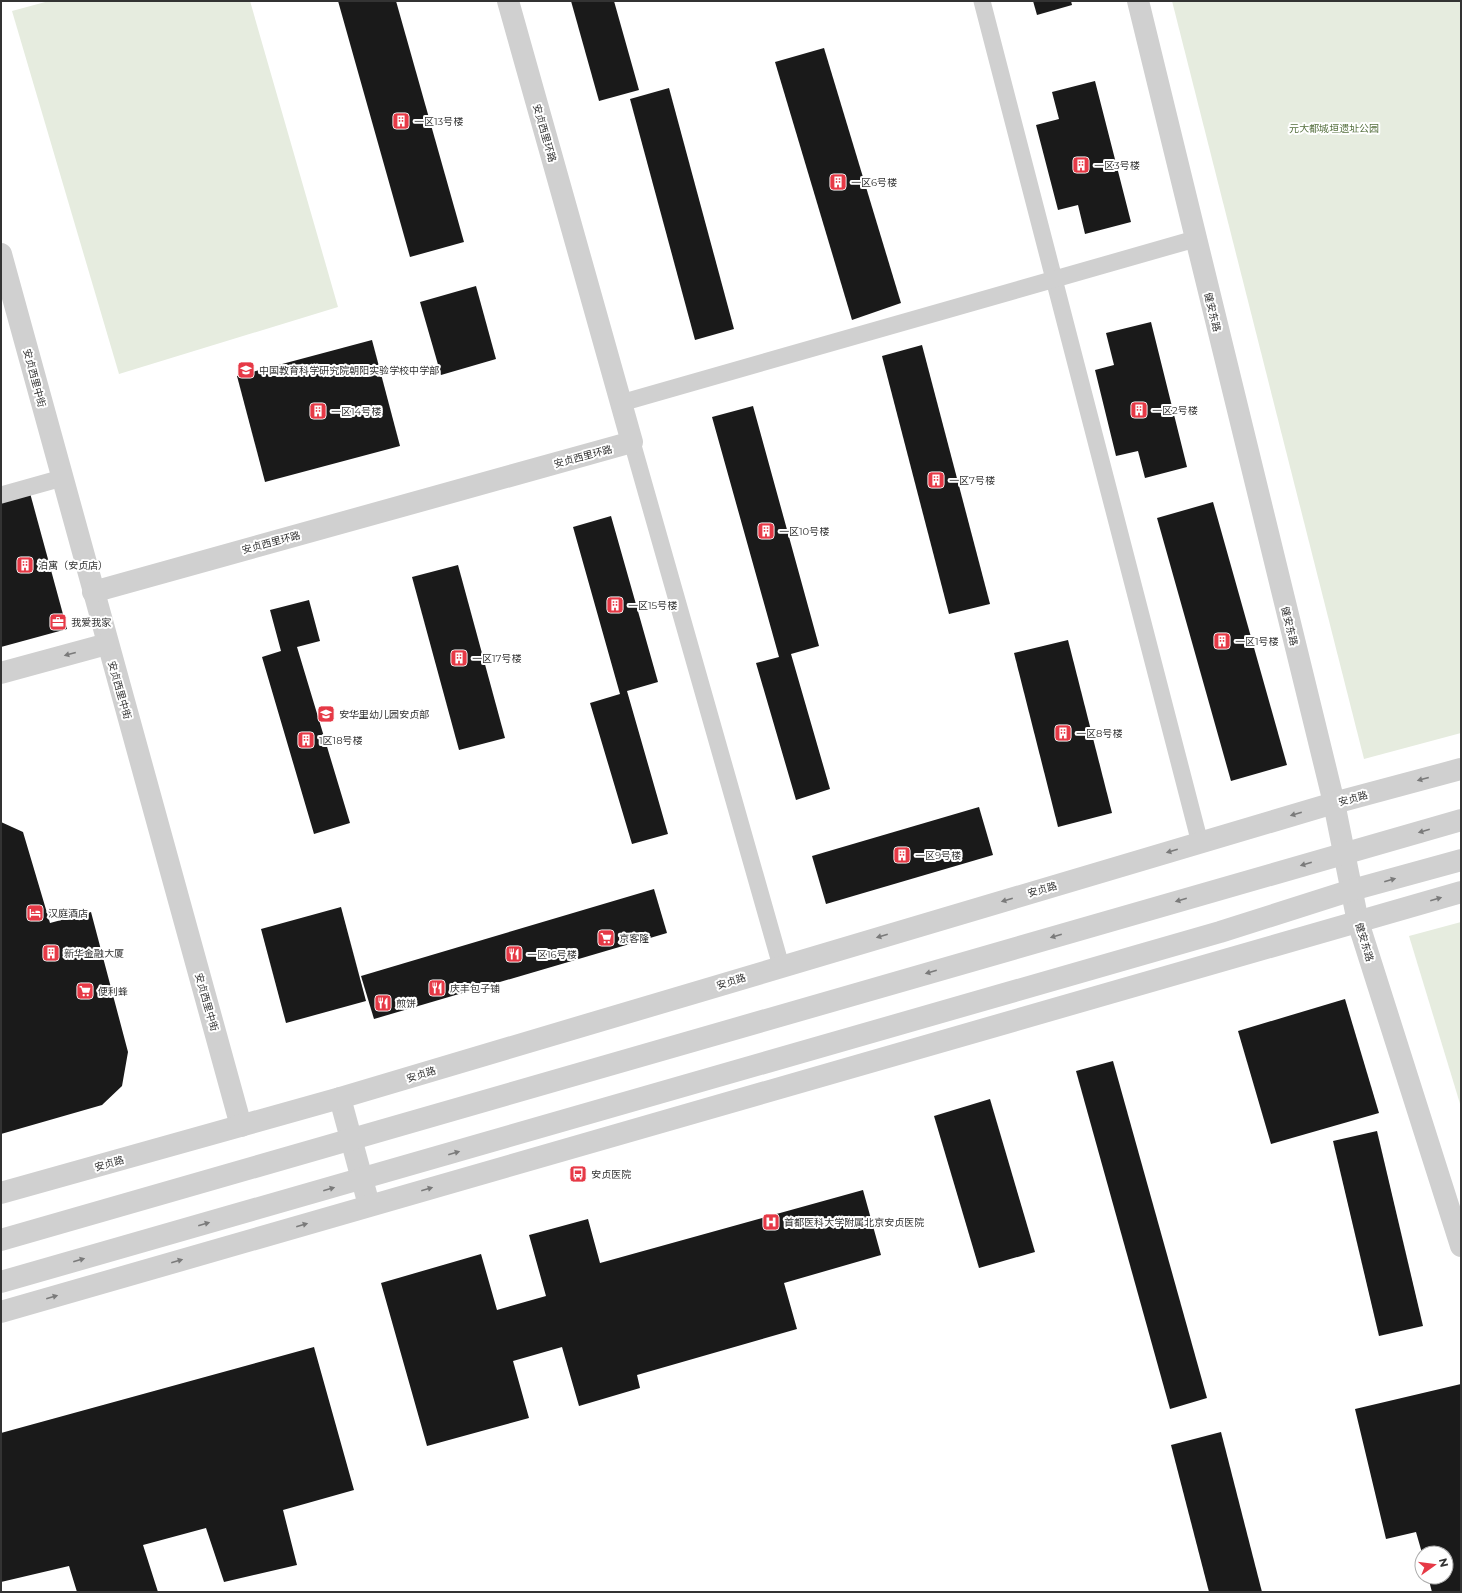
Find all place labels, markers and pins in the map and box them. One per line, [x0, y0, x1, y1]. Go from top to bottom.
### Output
building icon: 一区13号楼 [391, 111, 411, 131]
place label: 一区13号楼 [414, 115, 463, 128]
building icon: 一区3号楼 [1071, 155, 1091, 175]
place label: 一区3号楼 [1094, 159, 1140, 172]
building icon: 一区6号楼 [828, 172, 848, 192]
place label: 一区6号楼 [851, 176, 897, 189]
school or university icon: 中国教育科学研究院朝阳实验学校中学部 [236, 360, 256, 380]
place label: 中国教育科学研究院朝阳实验学校中学部 [259, 364, 439, 377]
building icon: 一区2号楼 [1129, 400, 1149, 420]
building icon: 一区14号楼 [308, 401, 328, 421]
place label: 一区2号楼 [1152, 404, 1198, 417]
place label: 一区14号楼 [331, 405, 381, 418]
building icon: 一区7号楼 [926, 470, 946, 490]
place label: 一区7号楼 [949, 474, 995, 487]
building icon: 一区10号楼 [756, 521, 776, 541]
place label: 一区10号楼 [779, 525, 829, 538]
building icon: 泊寓（安贞店） [15, 555, 35, 575]
place label: 泊寓（安贞店） [38, 559, 108, 572]
building icon: 一区15号楼 [605, 595, 625, 615]
place label: 一区15号楼 [628, 599, 677, 612]
office icon: 我爱我家 [48, 612, 68, 632]
place label: 我爱我家 [71, 616, 112, 629]
building icon: 一区1号楼 [1212, 631, 1232, 651]
place label: 一区1号楼 [1235, 635, 1279, 648]
building icon: 一区17号楼 [449, 648, 469, 668]
place label: 一区17号楼 [472, 652, 522, 665]
school or university icon: 安华里幼儿园安贞部 [316, 704, 336, 724]
place label: 安华里幼儿园安贞部 [339, 708, 429, 721]
building icon: 一区8号楼 [1053, 723, 1073, 743]
place label: 一区8号楼 [1076, 727, 1122, 740]
building icon: 1区18号楼 [296, 730, 316, 750]
place label: 1区18号楼 [319, 734, 363, 747]
building icon: 一区9号楼 [892, 845, 912, 865]
place label: 一区9号楼 [915, 849, 961, 862]
hotel icon: 汉庭酒店 [25, 903, 45, 923]
place label: 汉庭酒店 [48, 907, 88, 920]
supermarket icon: 京客隆 [596, 928, 616, 948]
place label: 京客隆 [619, 932, 649, 945]
building icon: 新华金融大厦 [41, 943, 61, 963]
restaurant icon: 一区16号楼 [504, 944, 524, 964]
place label: 新华金融大厦 [64, 947, 124, 960]
place label: 一区16号楼 [527, 948, 577, 961]
restaurant icon: 庆丰包子铺 [427, 978, 447, 998]
supermarket icon: 便利蜂 [75, 981, 95, 1001]
place label: 庆丰包子铺 [450, 982, 500, 995]
place label: 便利蜂 [98, 985, 128, 998]
restaurant icon: 煎饼 [373, 993, 393, 1013]
place label: 煎饼 [396, 997, 416, 1010]
bus stop icon: 安贞医院 [568, 1164, 588, 1184]
place label: 安贞医院 [591, 1168, 631, 1181]
hospital icon: 首都医科大学附属北京安贞医院 [761, 1212, 781, 1232]
place label: 首都医科大学附属北京安贞医院 [784, 1216, 924, 1229]

